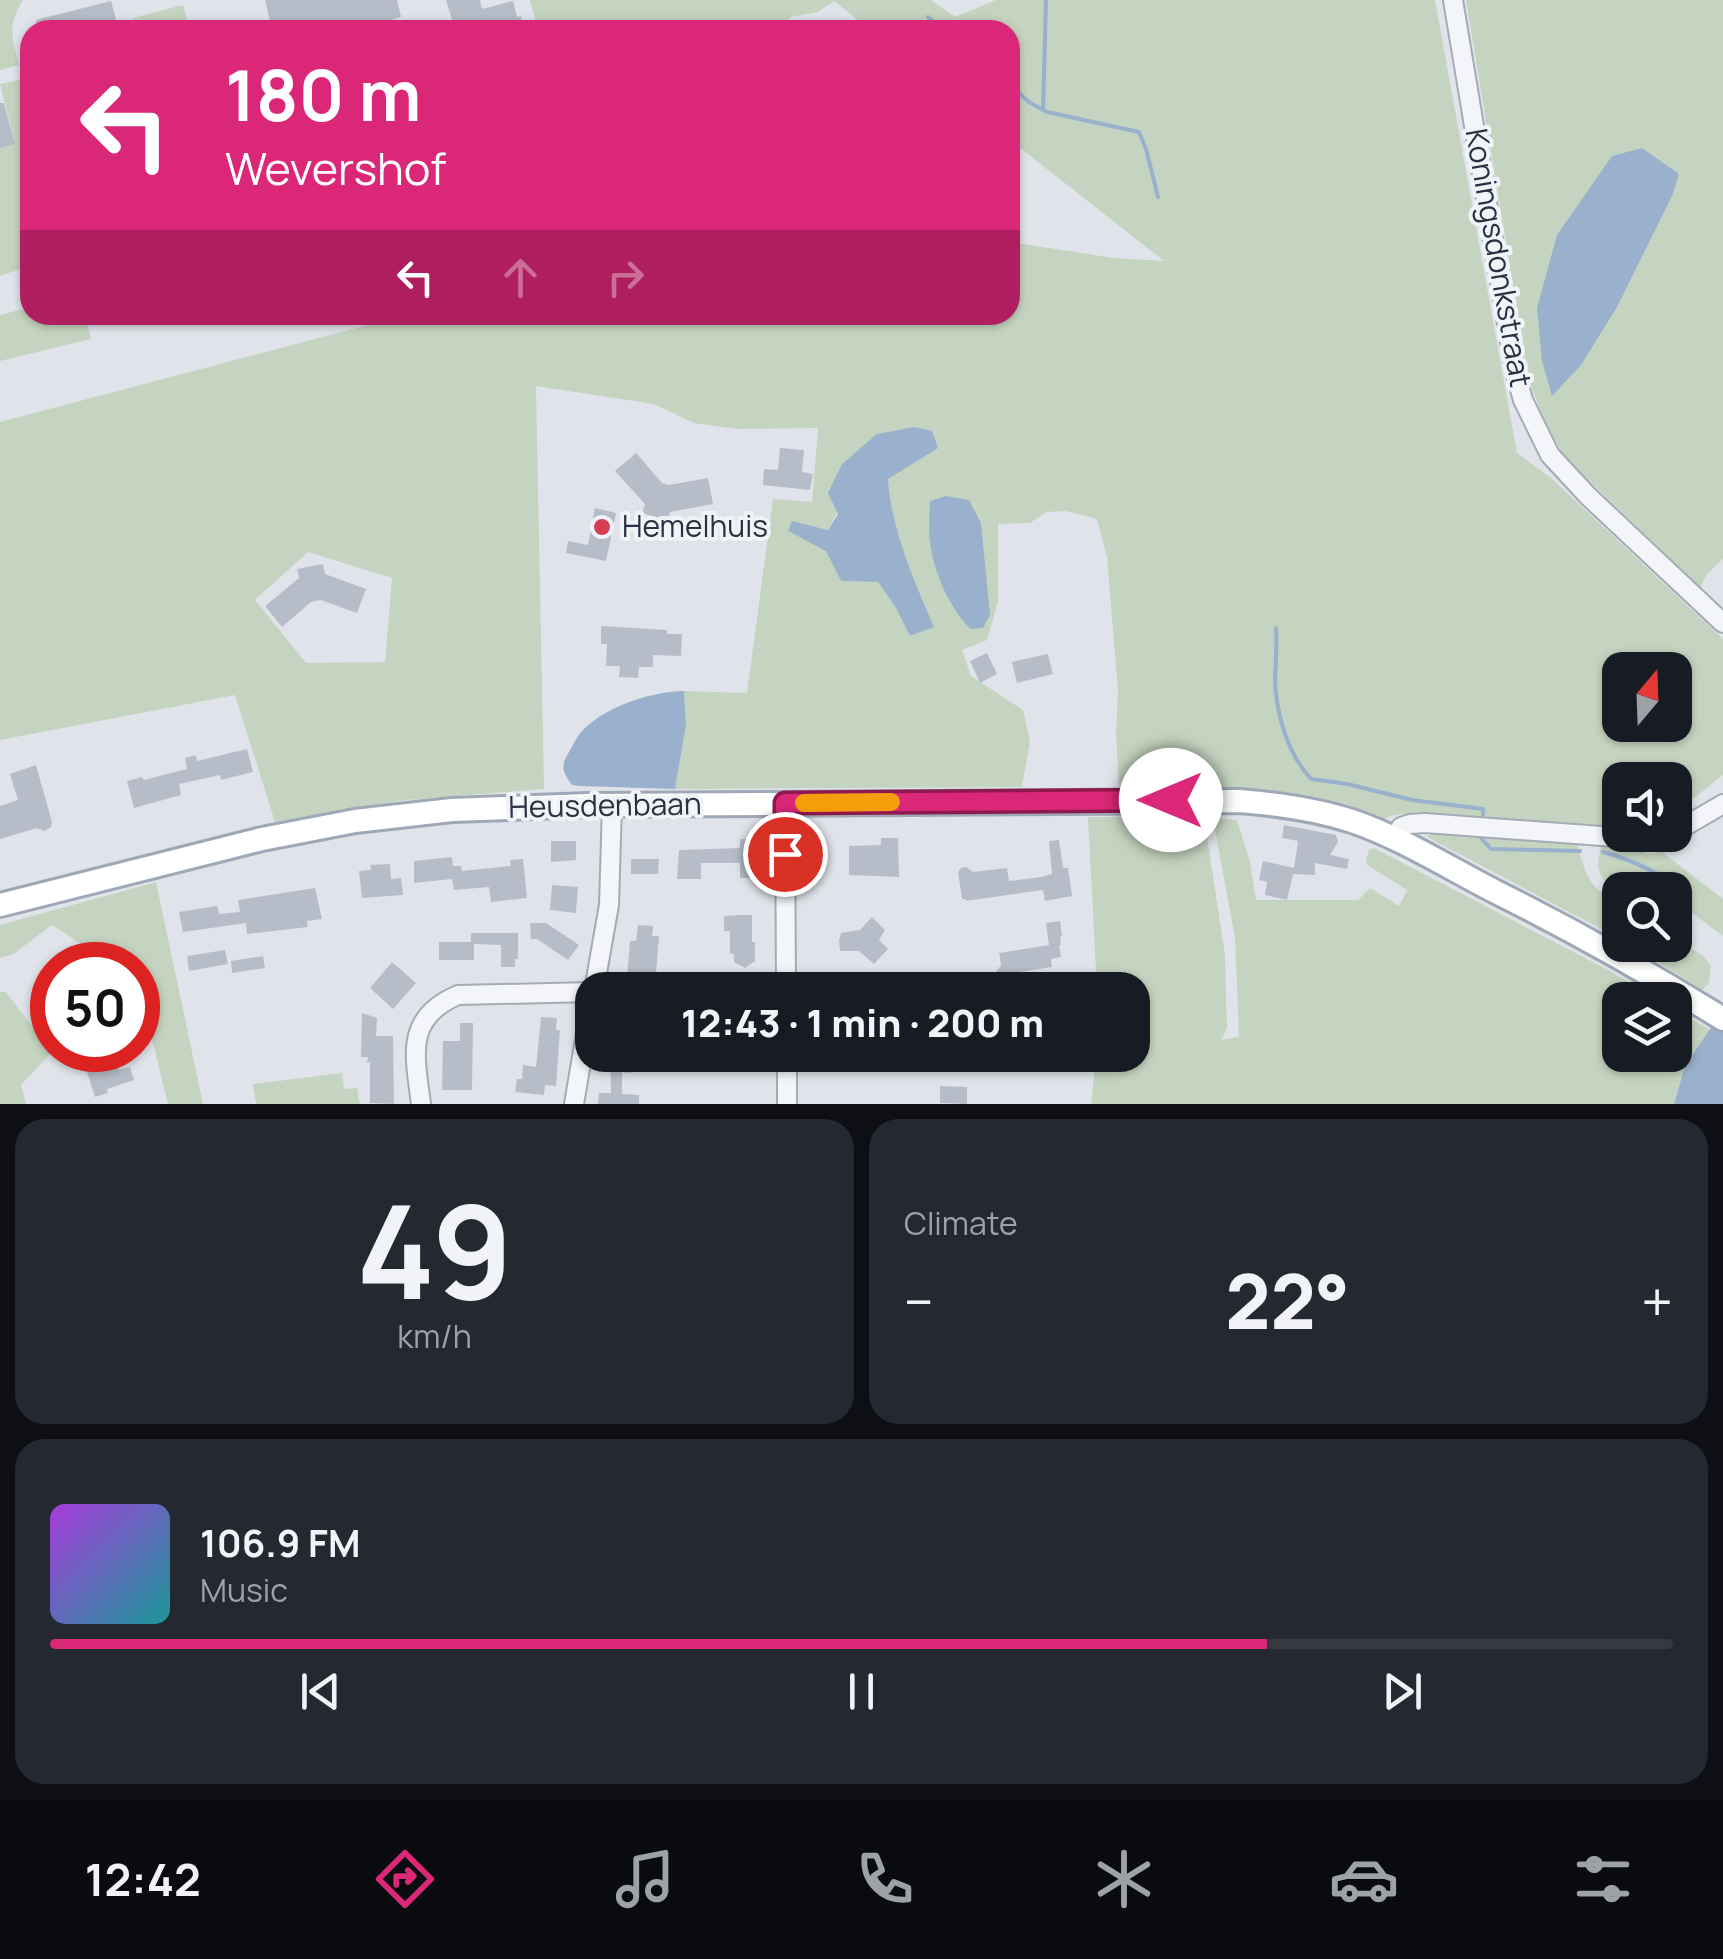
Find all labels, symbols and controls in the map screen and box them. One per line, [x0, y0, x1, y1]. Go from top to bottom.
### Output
text: 180 m [225, 46, 422, 142]
icon: left [60, 60, 190, 190]
street label: Koningsdonkstraat [1457, 125, 1542, 390]
text: Wevershof [225, 137, 446, 199]
icon: left [388, 250, 443, 305]
icon: ahead [493, 250, 548, 305]
icon: right [598, 250, 653, 305]
place label: Hemelhuis [622, 505, 768, 546]
marker: Hemelhuis [591, 516, 613, 538]
north arrow [1602, 652, 1692, 742]
map controls [1602, 652, 1692, 1072]
position arrow [1119, 748, 1223, 852]
button: sound [1602, 762, 1692, 852]
street label: Heusdenbaan [508, 782, 702, 827]
pin [743, 812, 828, 897]
icon: arrive [758, 827, 813, 882]
button: search [1602, 872, 1692, 962]
speed limit sign: 50 [30, 942, 160, 1072]
button: layers [1602, 982, 1692, 1072]
text: 12:43 · 1 min · 200 m [681, 996, 1044, 1048]
text: 49 [356, 1160, 513, 1338]
text: Climate [904, 1201, 1018, 1245]
text: 22° [1225, 1249, 1350, 1352]
text: − [904, 1263, 934, 1339]
text: + [1641, 1263, 1673, 1339]
text: km/h [397, 1314, 472, 1358]
text: 106.9 FM [200, 1516, 360, 1568]
text: Music [200, 1568, 288, 1612]
icon: previous [293, 1664, 348, 1719]
icon: pause [834, 1664, 889, 1719]
icon: next [1375, 1664, 1430, 1719]
icon: directions [370, 1844, 440, 1914]
icon: music [610, 1844, 680, 1914]
icon: phone [850, 1844, 920, 1914]
icon: climate [1089, 1844, 1159, 1914]
icon: car [1329, 1844, 1399, 1914]
icon: filters [1568, 1844, 1638, 1914]
text: 12:42 [85, 1848, 201, 1910]

